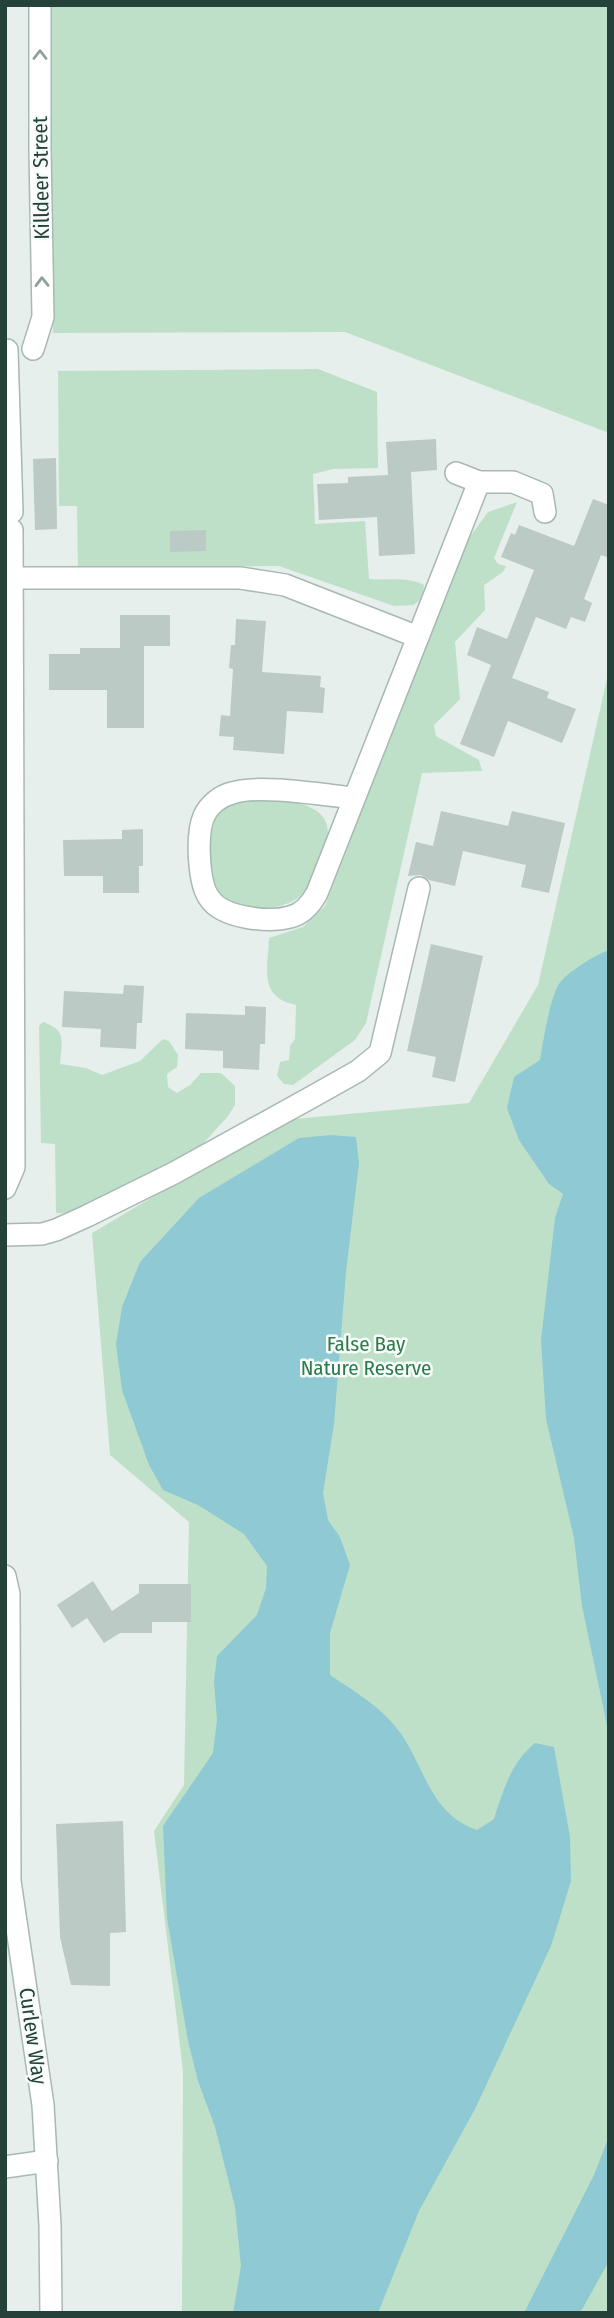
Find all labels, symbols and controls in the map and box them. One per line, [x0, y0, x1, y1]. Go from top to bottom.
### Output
one-way arrow [32, 49, 48, 60]
street label: Killdeer Street [27, 116, 55, 240]
one-way arrow [35, 277, 50, 288]
park label: False Bay Nature Reserve [301, 1331, 431, 1381]
street label: Curlew Way [13, 1986, 53, 2087]

